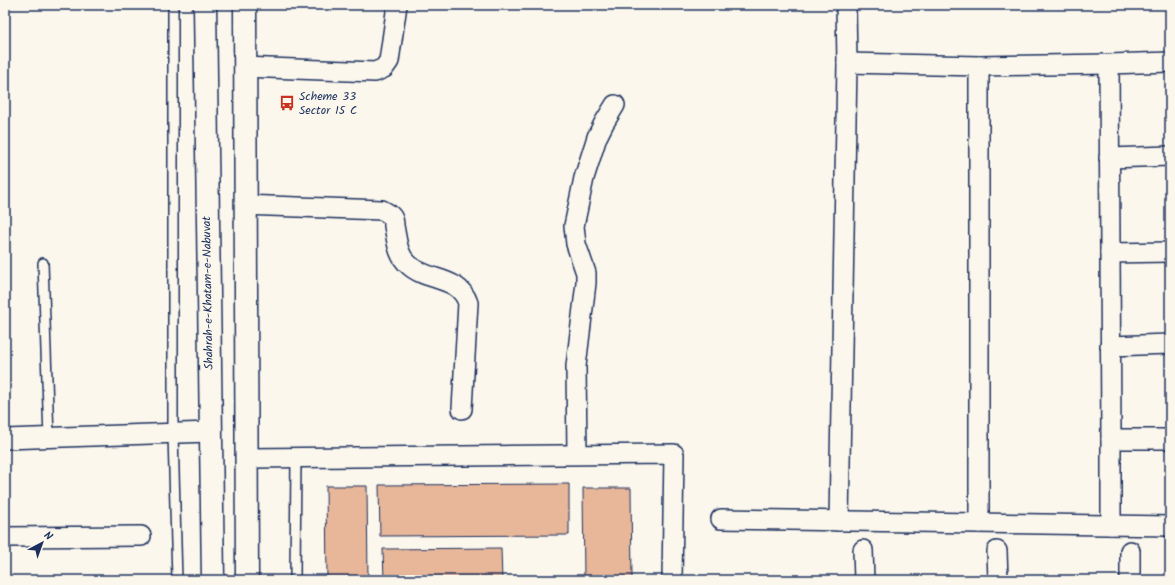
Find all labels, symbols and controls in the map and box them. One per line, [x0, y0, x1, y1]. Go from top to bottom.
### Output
place label: Scheme 33 Sector 15 C [299, 87, 357, 120]
bus stop icon: Scheme 33 Sector 15 C [278, 94, 296, 112]
street label: Shahrah-e-Khatam-e-Nabuvat [197, 216, 219, 370]
north arrow [22, 523, 62, 563]
text: N [39, 527, 56, 545]

